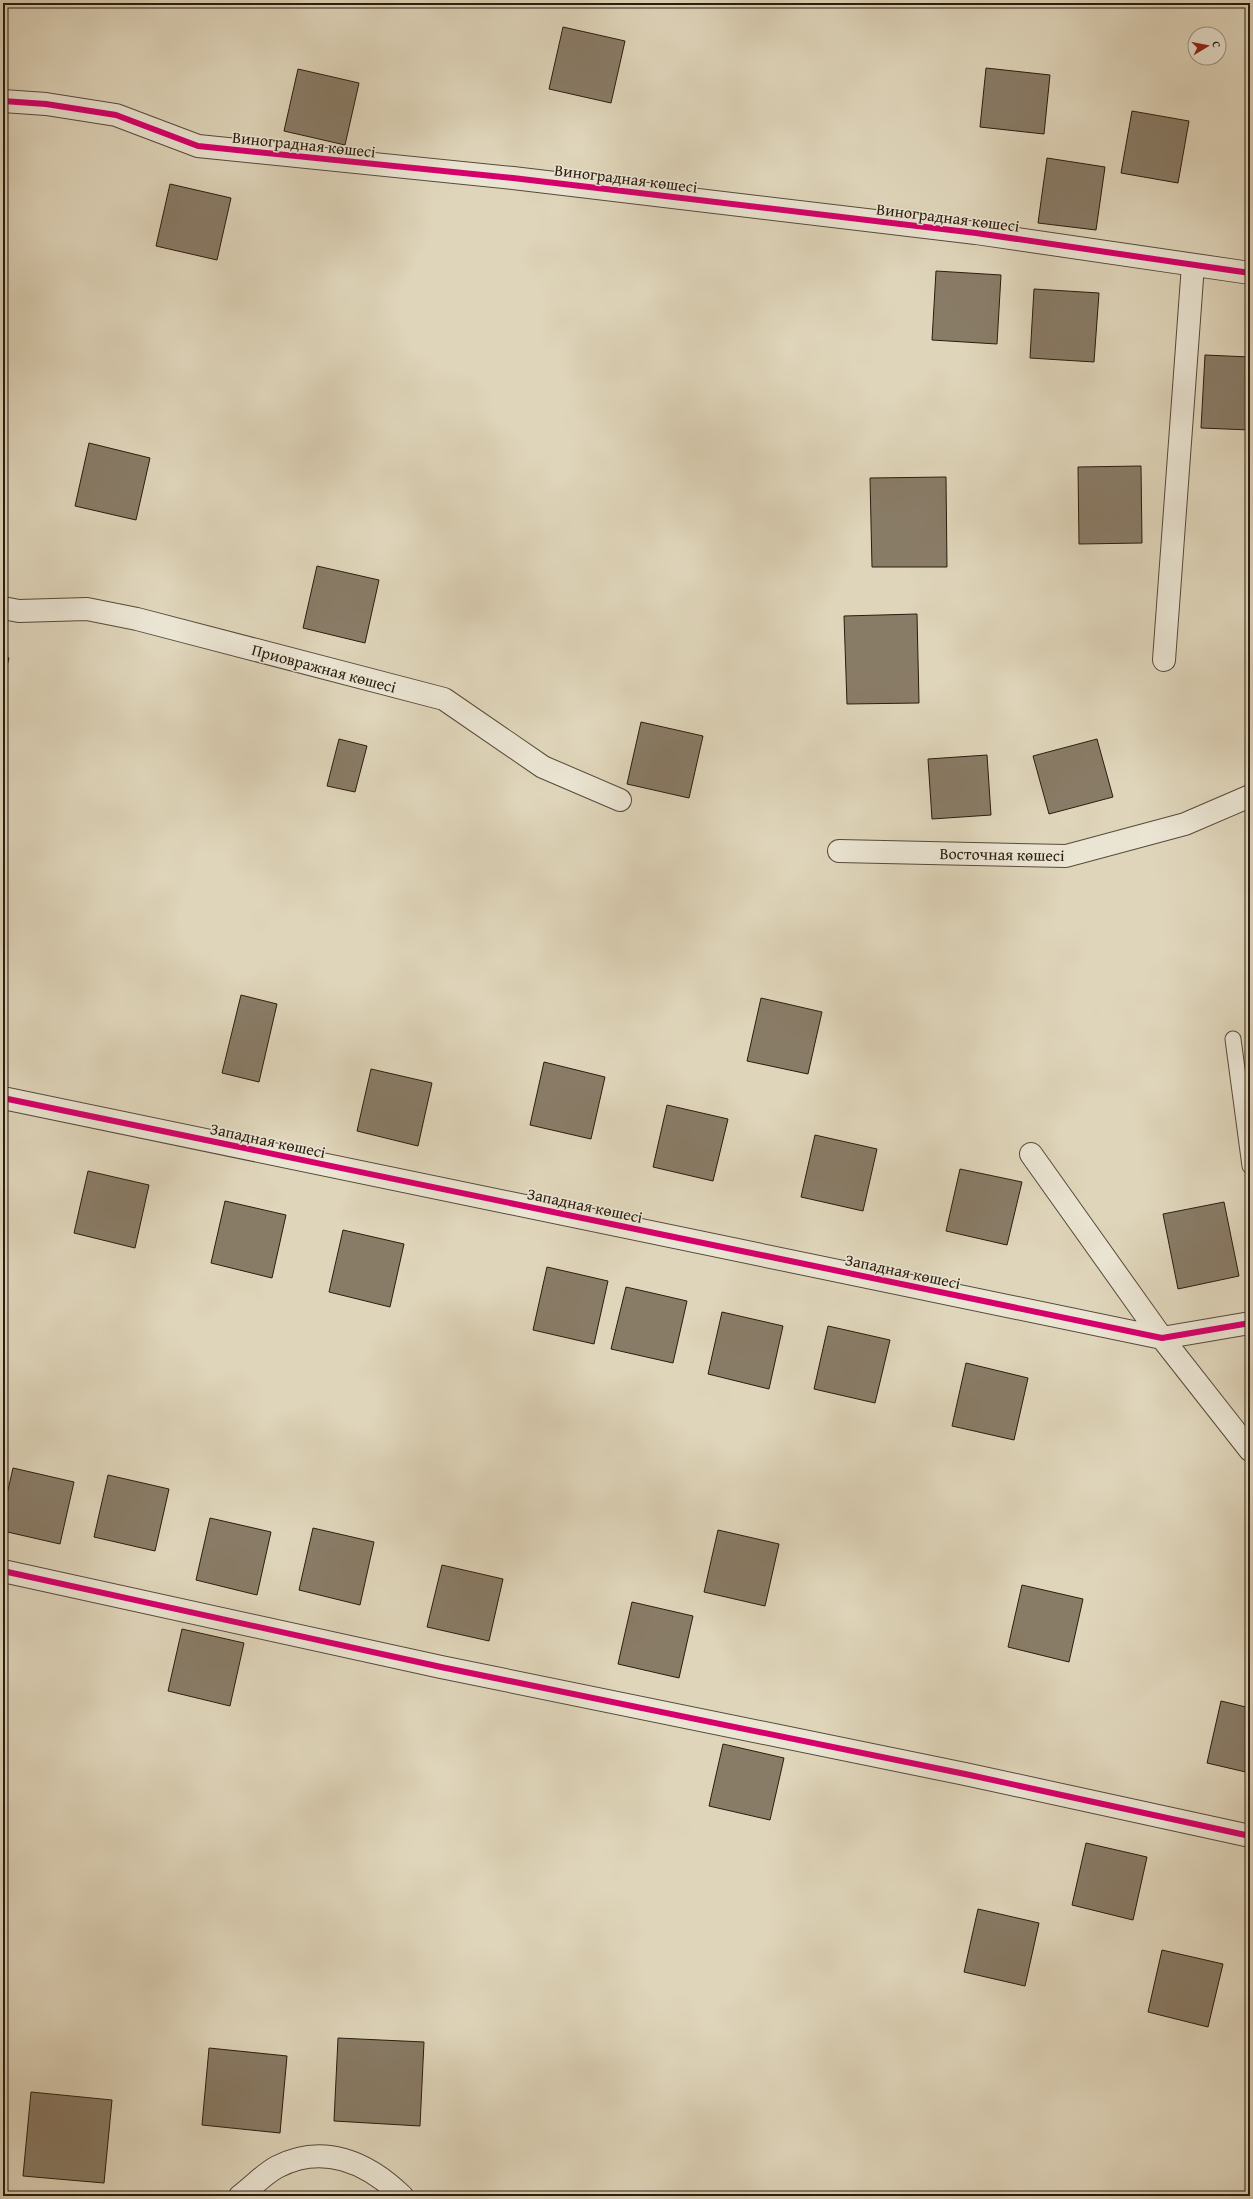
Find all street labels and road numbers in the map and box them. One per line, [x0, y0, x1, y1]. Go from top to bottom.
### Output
street label: Виноградная көшесі [231, 125, 377, 164]
street label: Виноградная көшесі [553, 157, 699, 199]
street label: Виноградная көшесі [875, 196, 1021, 238]
street label: Приовражная көшесі [249, 637, 399, 699]
street label: Восточная көшесі [939, 841, 1065, 867]
street label: Западная көшесі [208, 1116, 328, 1164]
street label: Западная көшесі [525, 1181, 645, 1229]
street label: Западная көшесі [843, 1247, 963, 1295]

